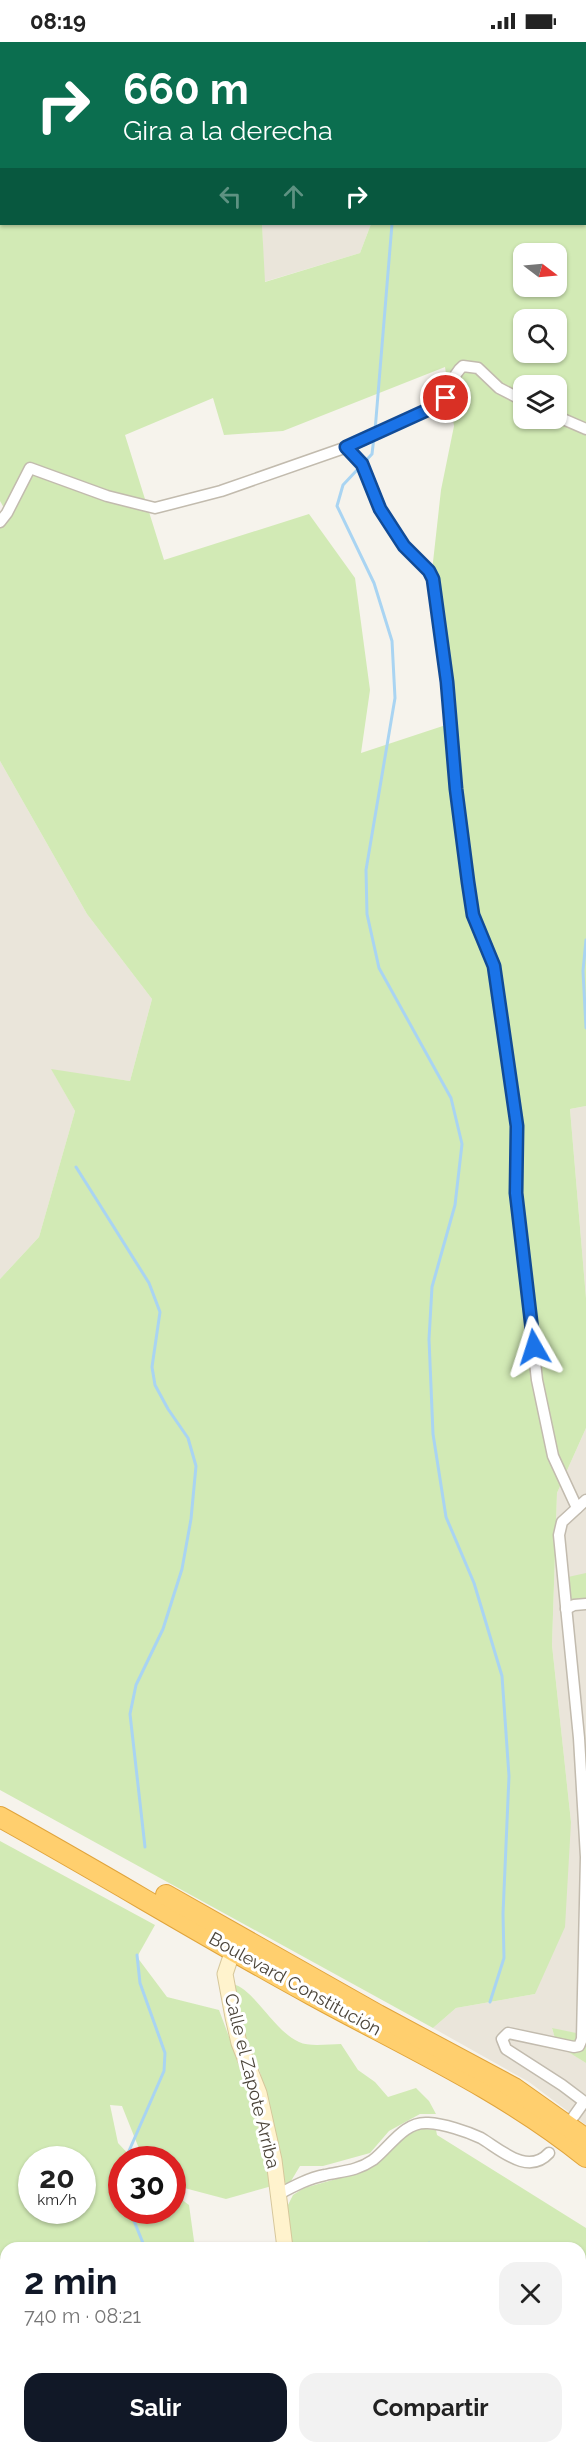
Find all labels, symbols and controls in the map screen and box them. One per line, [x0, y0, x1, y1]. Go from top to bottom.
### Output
text: 08:19 [30, 8, 86, 34]
text: 660 m [123, 65, 249, 114]
icon: right [24, 66, 102, 144]
text: Gira a la derecha [123, 115, 333, 146]
icon: left [214, 180, 247, 213]
icon: ahead [277, 180, 310, 213]
icon: right [340, 180, 373, 213]
north arrow [513, 243, 567, 297]
map controls [513, 243, 567, 429]
button: search [513, 309, 567, 363]
pin [420, 372, 471, 423]
button: layers [513, 375, 567, 429]
icon: arrive [429, 381, 462, 414]
position arrow [502, 1315, 566, 1379]
street label: Boulevard Constitución [206, 1927, 385, 2040]
street label: Calle el Zapote Arriba [221, 1991, 284, 2171]
speed limit sign: 30 [108, 2146, 186, 2224]
text: 20 [39, 2160, 75, 2195]
text: km/h [37, 2191, 77, 2209]
text: 2 min [24, 2260, 117, 2302]
button: close [499, 2262, 562, 2325]
text: 740 m · 08:21 [24, 2304, 141, 2328]
button: Salir [24, 2373, 287, 2442]
button: Compartir [299, 2373, 562, 2442]

